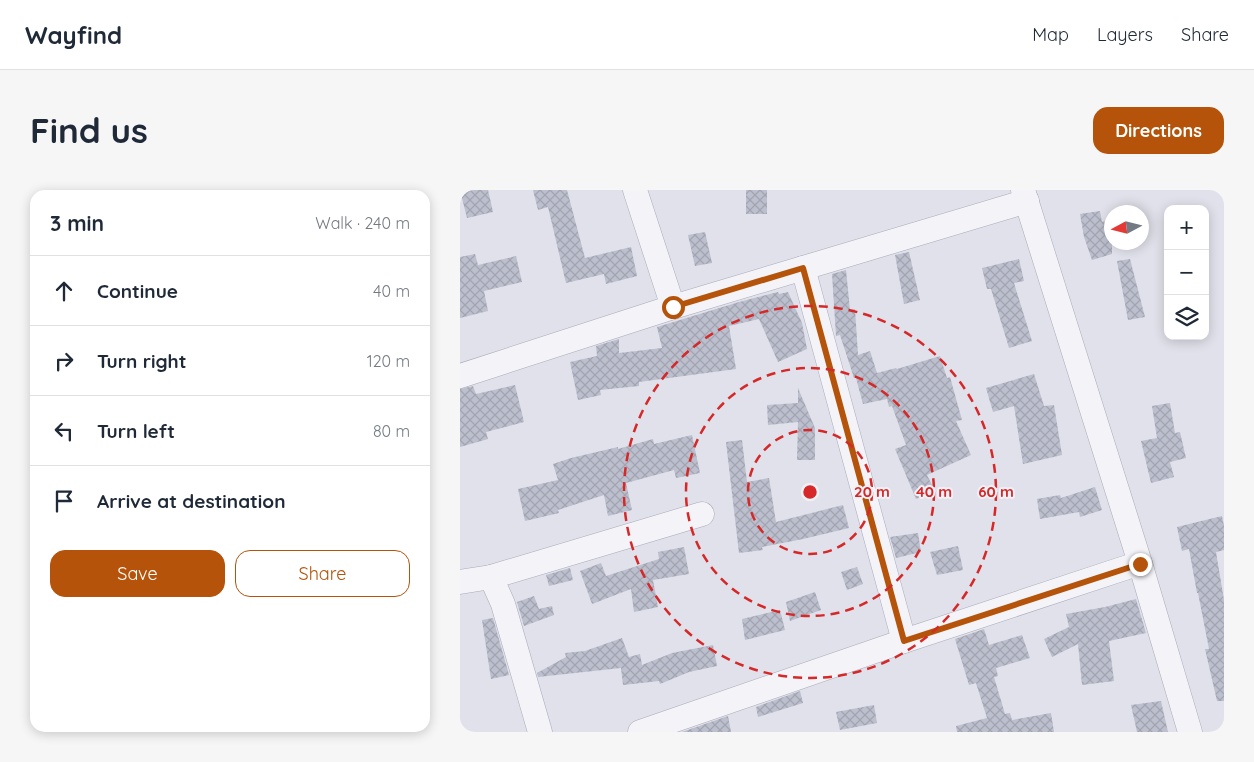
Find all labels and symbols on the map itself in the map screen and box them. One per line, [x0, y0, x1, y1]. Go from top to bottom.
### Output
north arrow [1104, 205, 1149, 250]
route start [662, 296, 685, 319]
text: 20 m [854, 482, 890, 501]
text: 40 m [916, 482, 952, 501]
text: 60 m [978, 482, 1014, 501]
centre of rings [801, 483, 819, 501]
route end [1129, 553, 1152, 576]

